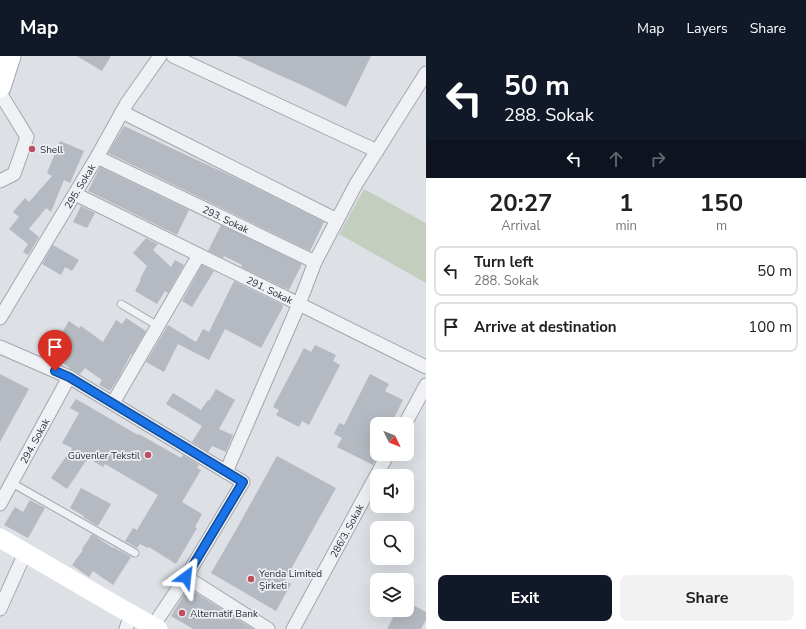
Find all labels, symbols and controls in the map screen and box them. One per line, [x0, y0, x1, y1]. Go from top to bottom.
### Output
text: Map [20, 15, 58, 41]
text: Map [637, 19, 664, 38]
text: Layers [686, 19, 728, 38]
text: Share [750, 19, 786, 38]
text: 50 m [504, 67, 570, 105]
icon: left [438, 72, 490, 124]
text: 288. Sokak [504, 103, 594, 127]
place label: Shell [40, 143, 63, 157]
marker: Shell [27, 144, 37, 154]
icon: left [563, 148, 585, 170]
icon: ahead [605, 148, 627, 170]
icon: right [647, 148, 669, 170]
street label: 295. Sokak [61, 161, 100, 212]
text: 20:27 [489, 187, 552, 219]
text: 1 [619, 187, 633, 219]
text: 150 [700, 187, 743, 219]
street label: 293. Sokak [200, 203, 252, 238]
text: Arrival [501, 217, 540, 235]
text: min [615, 217, 637, 235]
text: m [716, 217, 727, 235]
text: Turn left [474, 252, 533, 272]
icon: left [440, 260, 462, 282]
text: 50 m [757, 261, 792, 281]
text: 288. Sokak [474, 272, 539, 290]
street label: 291. Sokak [244, 273, 296, 308]
icon: arrive [440, 316, 462, 338]
text: Arrive at destination [474, 317, 617, 337]
text: 100 m [748, 317, 792, 337]
pin [38, 330, 72, 371]
icon: arrive [44, 336, 66, 358]
street label: 294. Sokak [17, 415, 54, 466]
north arrow [370, 417, 414, 461]
map controls [370, 417, 414, 617]
place label: Güvenler Tekstil [68, 449, 140, 463]
marker: Güvenler Tekstil [143, 450, 153, 460]
button: sound [370, 469, 414, 513]
street label: 286/3. Sokak [327, 501, 368, 560]
button: search [370, 521, 414, 565]
position arrow [165, 556, 207, 598]
place label: Yenda Limited Şirketi [258, 567, 322, 593]
button: layers [370, 573, 414, 617]
marker: Yenda Limited Şirketi [246, 574, 256, 584]
button: Exit [438, 575, 612, 621]
button: Share [620, 575, 794, 621]
place label: Alternatif Bank [190, 607, 259, 621]
marker: Alternatif Bank [177, 608, 187, 618]

